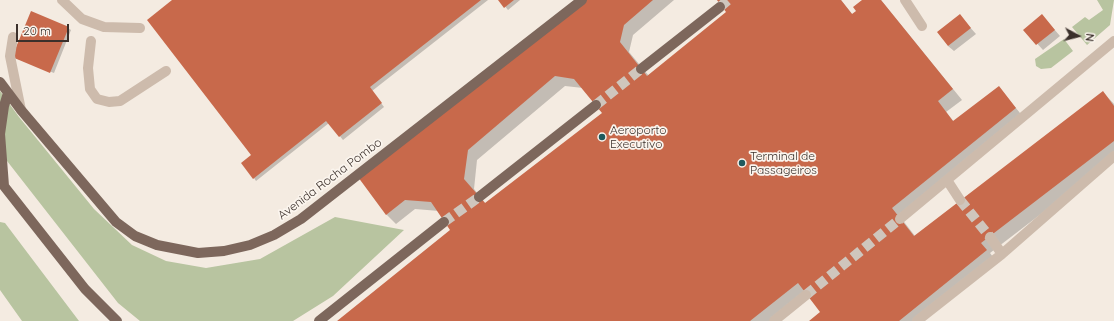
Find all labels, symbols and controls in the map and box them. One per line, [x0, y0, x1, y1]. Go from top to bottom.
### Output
scale bar [18, 16, 71, 42]
north arrow [1058, 16, 1098, 56]
text: 20 m [23, 23, 51, 38]
text: N [1082, 33, 1097, 42]
place label: Aeroporto Executivo [610, 123, 667, 151]
marker: Aeroporto Executivo [597, 132, 607, 142]
street label: Avenida Rocha Pombo [275, 135, 385, 223]
place label: Terminal de Passageiros [750, 149, 817, 177]
marker: Terminal de Passageiros [737, 158, 747, 168]

